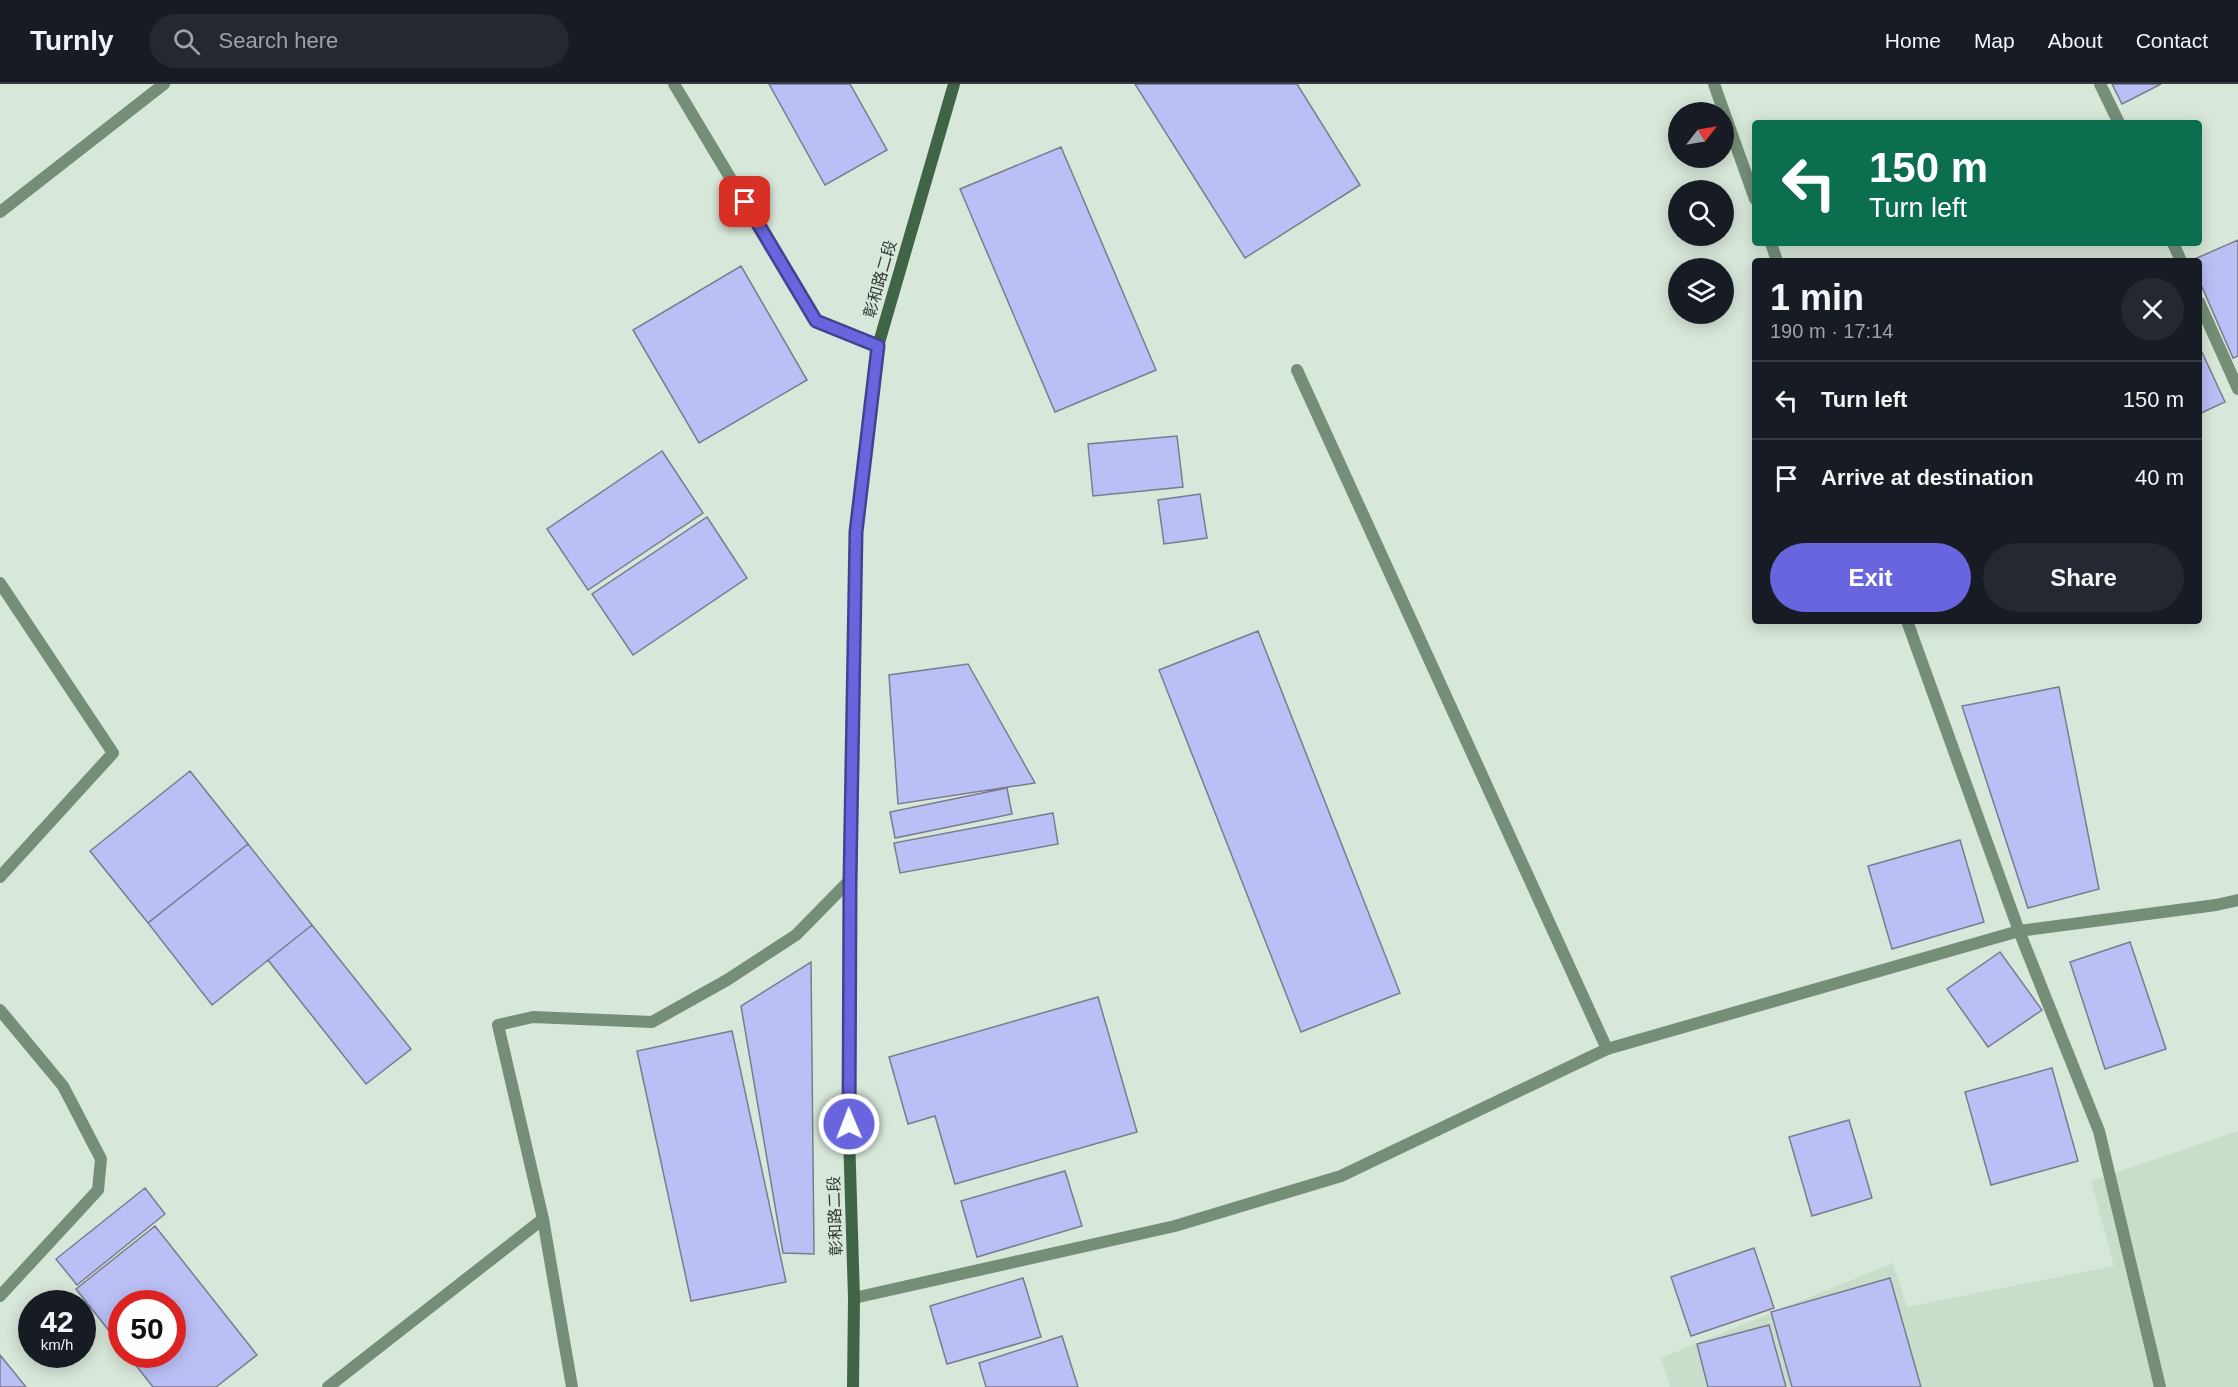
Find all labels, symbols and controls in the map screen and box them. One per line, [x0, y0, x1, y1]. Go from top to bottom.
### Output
search box [149, 14, 569, 68]
text: Turnly [30, 25, 113, 56]
icon: search [170, 25, 203, 58]
text: Search here [218, 28, 338, 53]
text: Home [1885, 29, 1941, 52]
text: Map [1974, 29, 2015, 52]
text: About [2048, 29, 2103, 52]
text: Contact [2136, 29, 2208, 52]
north arrow [1668, 102, 1734, 168]
map controls [1668, 102, 1734, 324]
icon: left [1770, 144, 1848, 222]
text: 150 m [1869, 144, 1988, 191]
pin [719, 176, 770, 227]
button: search [1668, 180, 1734, 246]
icon: arrive [728, 185, 761, 218]
text: Turn left [1869, 193, 1967, 223]
street label: 彰和路二段 [861, 238, 899, 320]
button: layers [1668, 258, 1734, 324]
text: 1 min [1770, 277, 1864, 318]
button: close [2121, 278, 2184, 341]
text: 190 m · 17:14 [1770, 320, 1893, 342]
icon: left [1770, 384, 1803, 417]
text: Turn left [1821, 387, 1907, 412]
text: 150 m [2123, 387, 2184, 412]
icon: arrive [1770, 462, 1803, 495]
text: Arrive at destination [1821, 465, 2034, 490]
text: 40 m [2135, 465, 2184, 490]
button: Exit [1770, 543, 1971, 612]
button: Share [1983, 543, 2184, 612]
position arrow [817, 1092, 881, 1156]
street label: 彰和路二段 [825, 1176, 845, 1256]
speed limit sign: 50 [108, 1290, 186, 1368]
text: 42 [40, 1305, 74, 1338]
text: km/h [41, 1336, 73, 1353]

